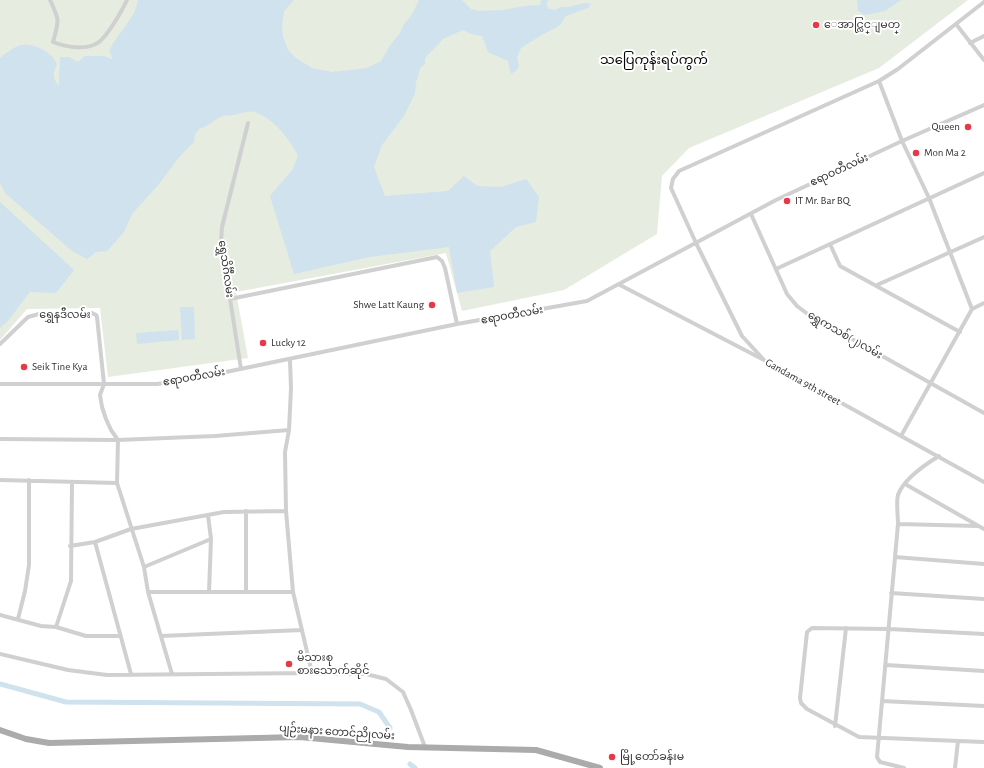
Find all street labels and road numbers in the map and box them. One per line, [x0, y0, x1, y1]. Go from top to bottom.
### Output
street label: ဧရာဝတီလမ်း [808, 151, 870, 189]
street label: ရွှေသိင်္ဂီလမ်း [215, 239, 237, 299]
street label: ဧရာဝတီလမ်း [480, 303, 544, 327]
street label: ရွှေနဒီလမ်း [39, 308, 91, 322]
street label: ရွှေကသစ်(၂)လမ်း [805, 308, 885, 362]
street label: Gandama 9th street [763, 356, 843, 408]
street label: ဧရာဝတီလမ်း [162, 365, 226, 389]
street label: ပျဉ်းမနား တောင်ညိုလမ်း [279, 721, 395, 743]

